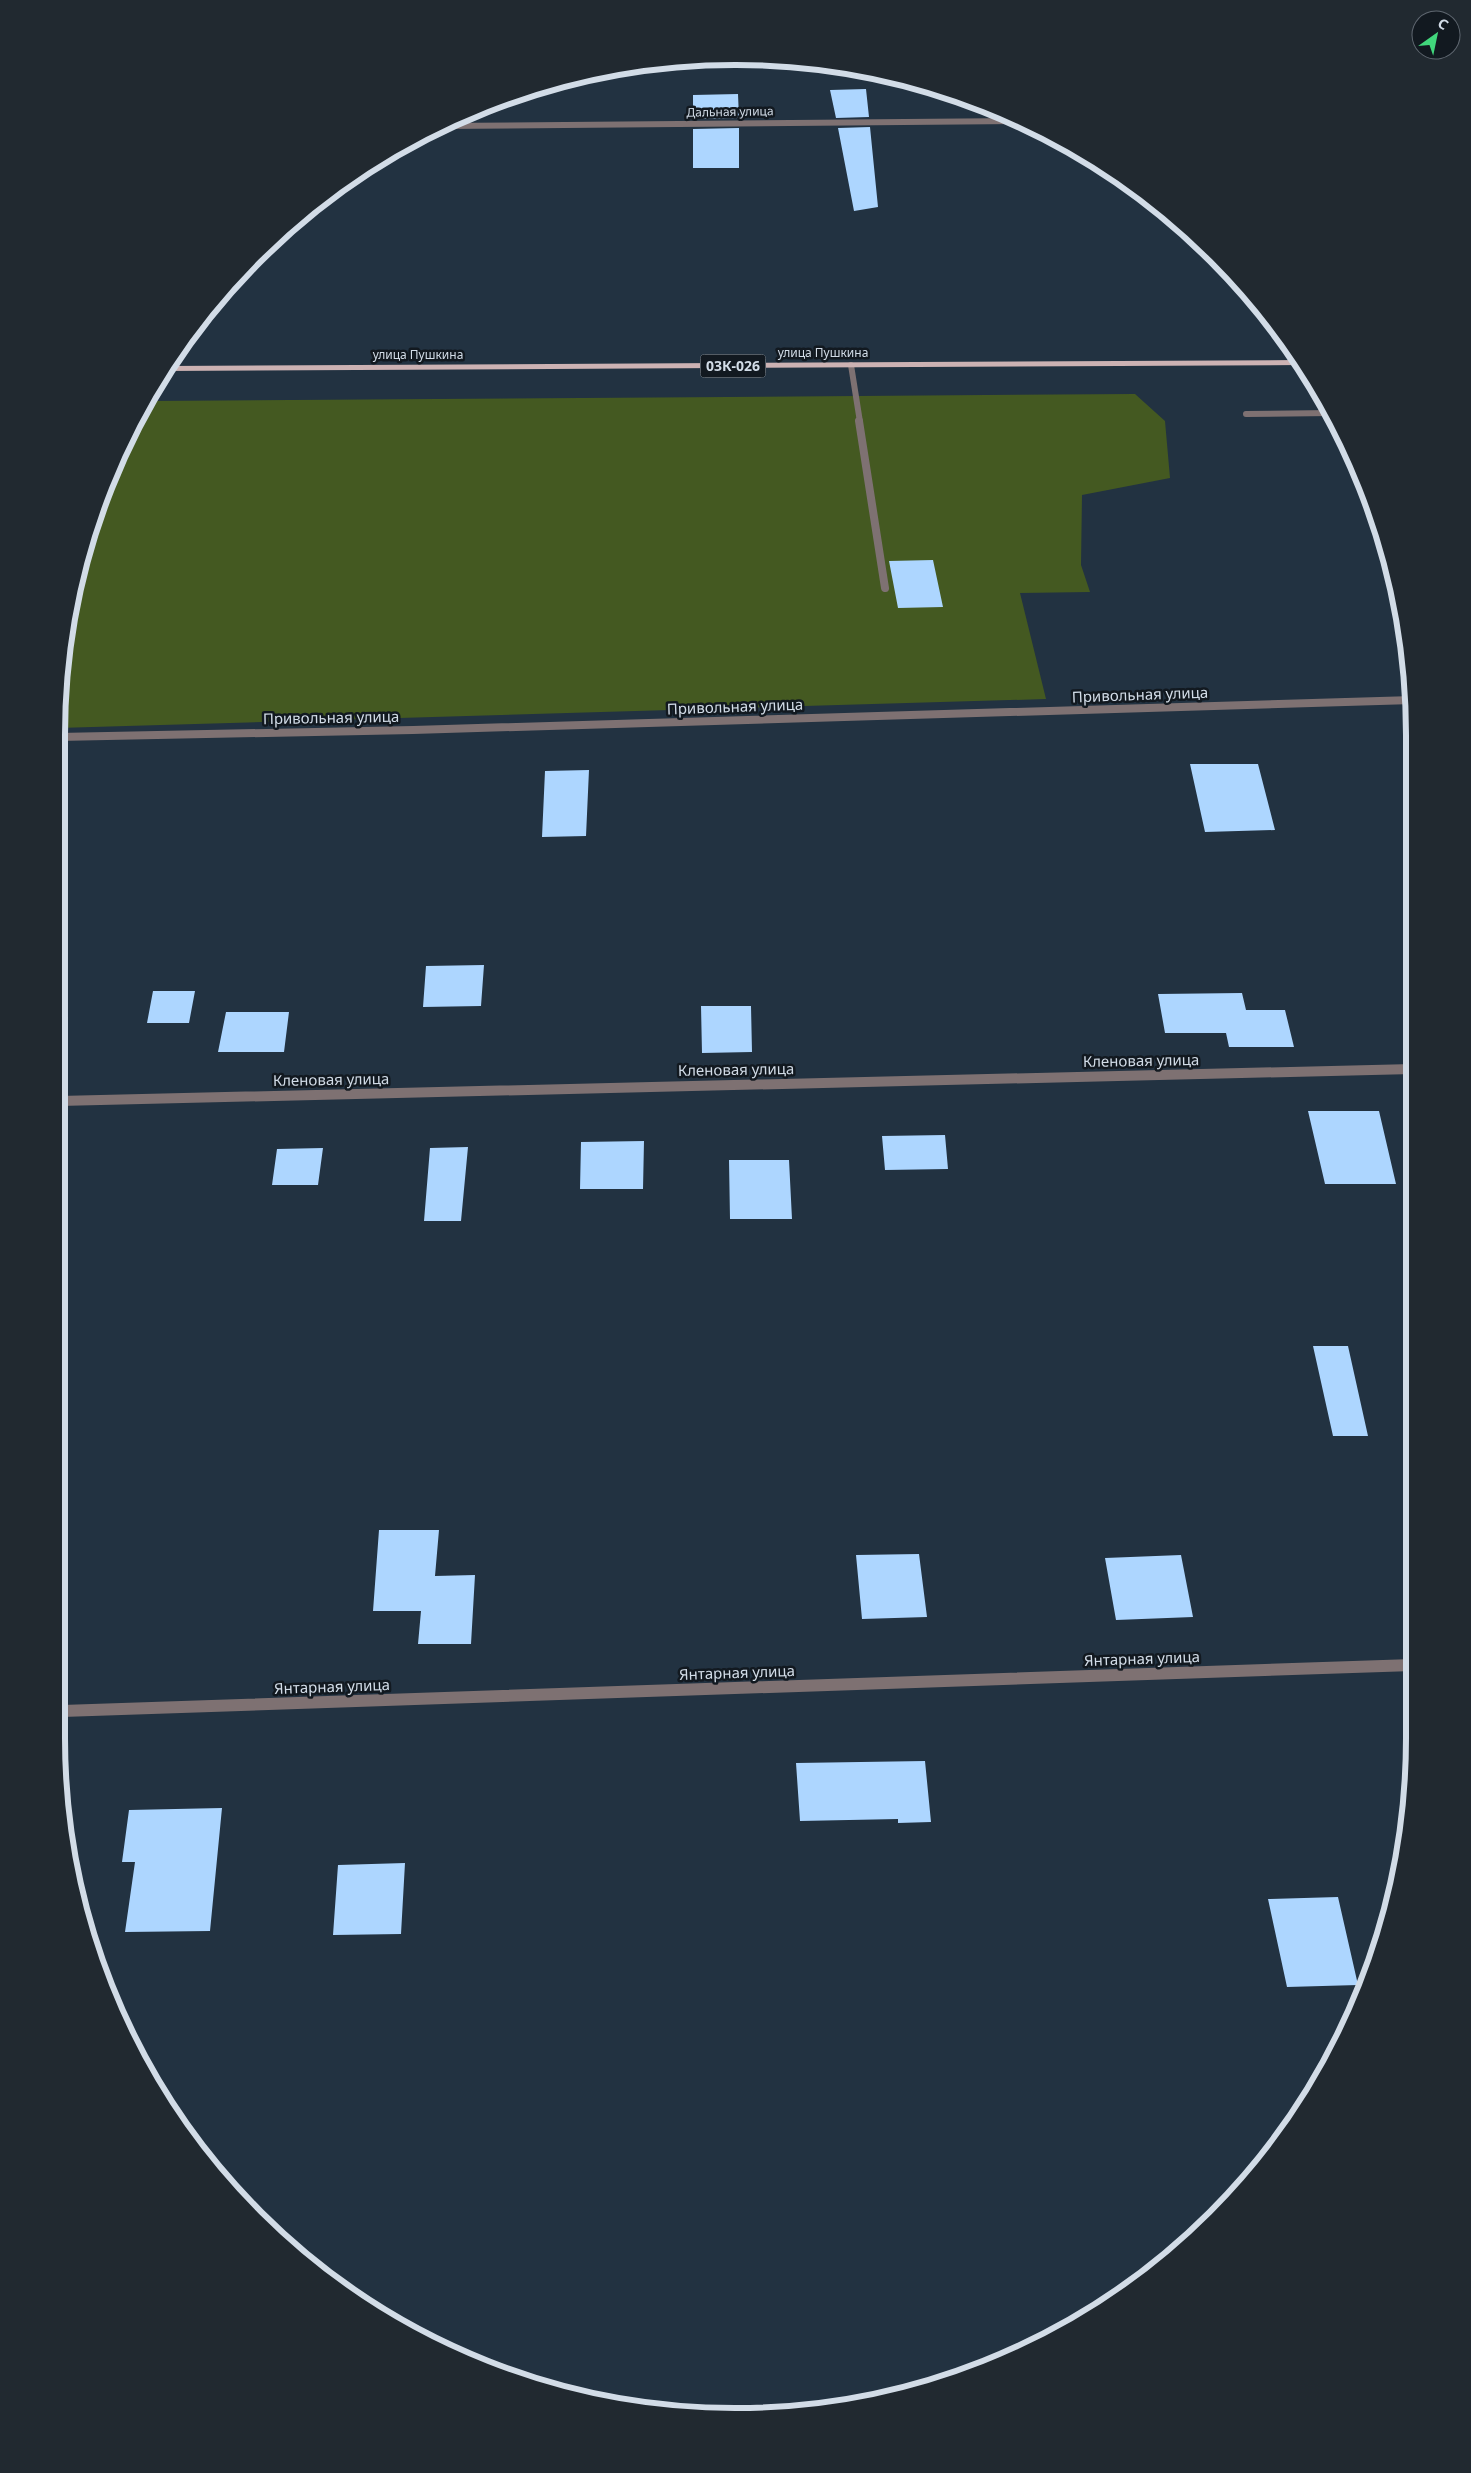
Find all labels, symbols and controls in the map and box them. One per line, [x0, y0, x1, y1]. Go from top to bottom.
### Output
north arrow [1411, 10, 1461, 60]
text: С [1434, 13, 1452, 34]
street label: Дальная улица [686, 102, 774, 121]
street label: улица Пушкина [778, 344, 868, 361]
street label: улица Пушкина [373, 346, 463, 363]
road number: 03К-026 [700, 354, 766, 378]
street label: Привольная улица [1071, 682, 1208, 706]
street label: Привольная улица [666, 694, 803, 718]
street label: Привольная улица [263, 706, 399, 728]
street label: Кленовая улица [1083, 1049, 1199, 1071]
street label: Кленовая улица [678, 1058, 794, 1080]
street label: Кленовая улица [273, 1068, 389, 1090]
street label: Янтарная улица [1084, 1646, 1200, 1670]
street label: Янтарная улица [679, 1660, 795, 1684]
street label: Янтарная улица [274, 1674, 390, 1698]

